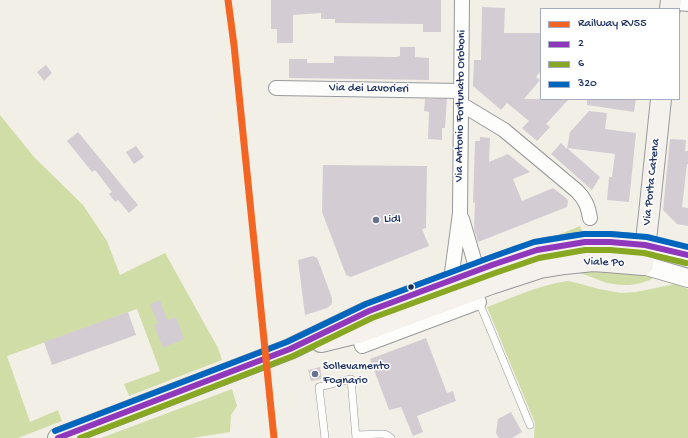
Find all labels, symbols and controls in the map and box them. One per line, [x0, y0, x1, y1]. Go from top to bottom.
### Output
legend [540, 8, 680, 100]
text: Railway RV55 [578, 17, 646, 31]
street label: Via Antonio Fortunato Oroboni [452, 30, 470, 182]
text: 2 [578, 37, 584, 51]
text: 6 [578, 57, 584, 71]
text: 320 [578, 77, 597, 91]
street label: Via dei Lavorieri [329, 81, 409, 97]
street label: Via Porta Catena [640, 138, 664, 226]
place label: Lidl [384, 213, 401, 227]
marker: Lidl [371, 215, 381, 225]
street label: Viale Po [584, 255, 624, 271]
unlabelled marker [406, 282, 416, 292]
place label: Sollevamento Fognario [323, 360, 390, 388]
marker: Sollevamento Fognario [310, 369, 320, 379]

